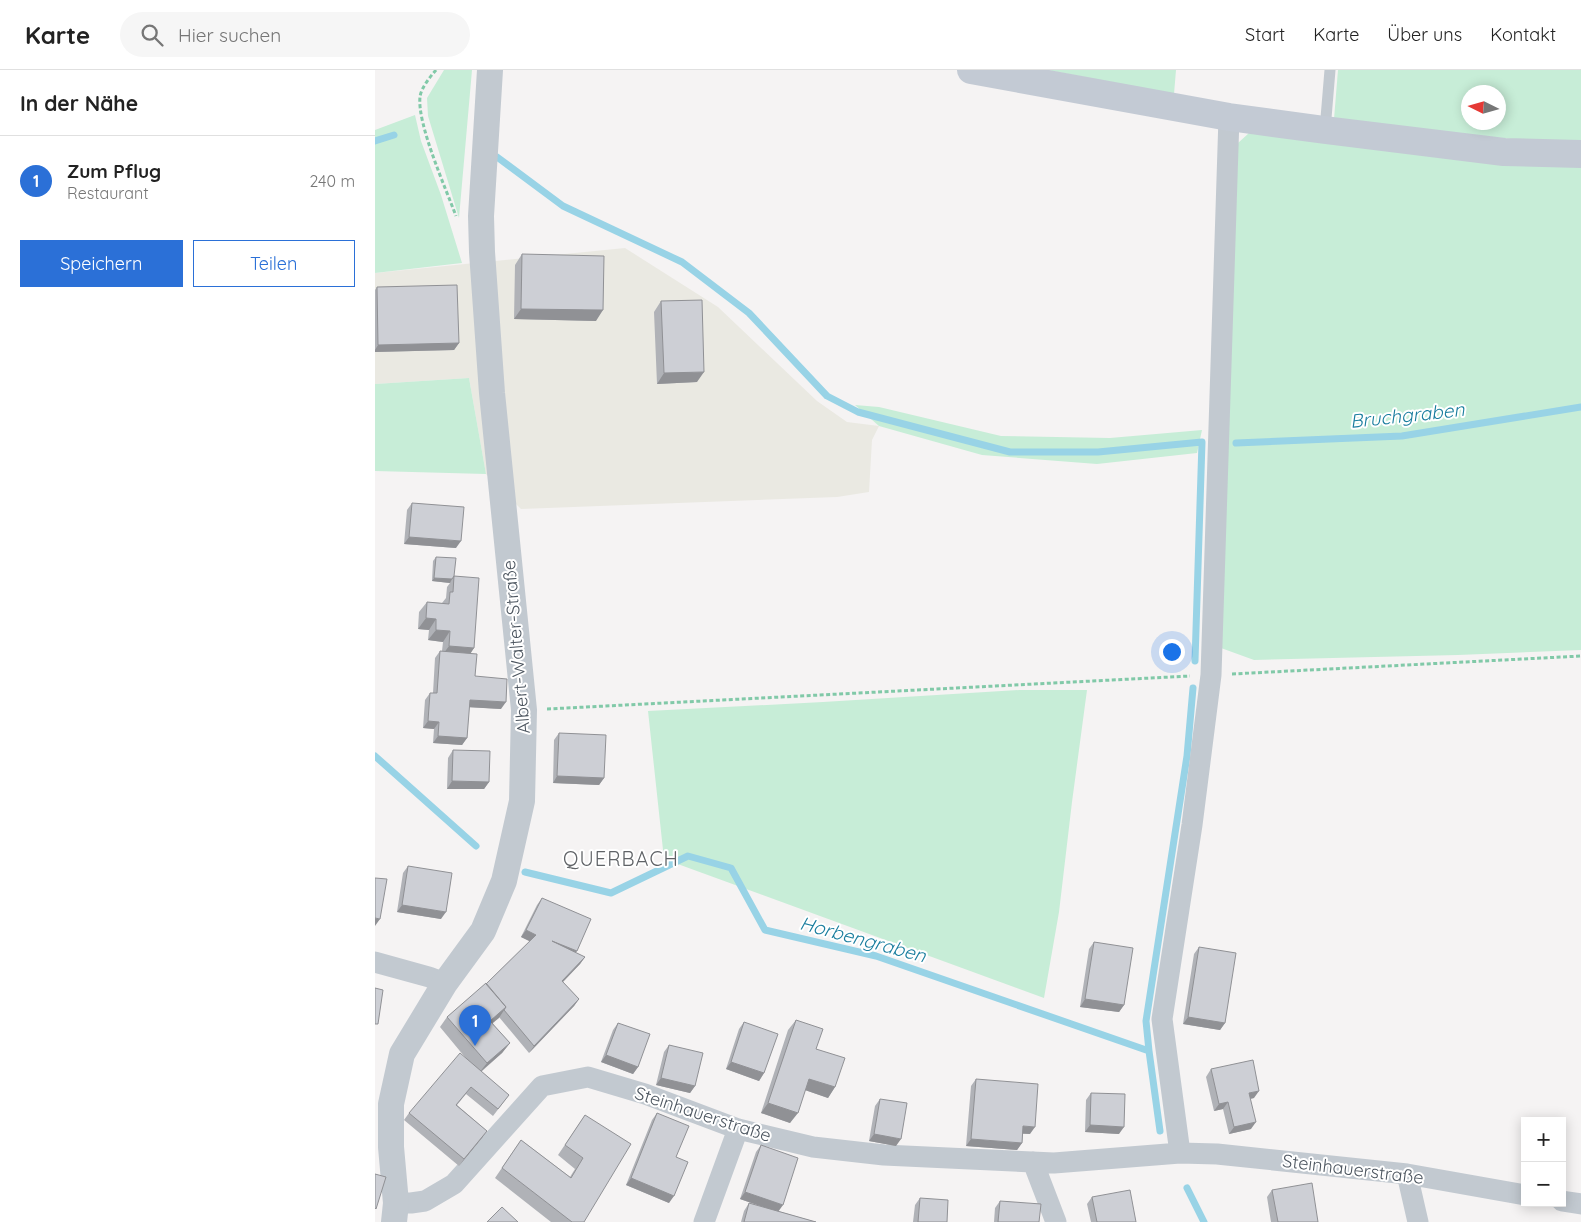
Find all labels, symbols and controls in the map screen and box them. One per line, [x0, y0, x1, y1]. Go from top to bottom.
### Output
search box [120, 12, 470, 57]
text: Karte [25, 20, 90, 50]
icon: search [138, 21, 166, 49]
text: Hier suchen [178, 23, 281, 47]
text: Start [1245, 23, 1285, 46]
text: Karte [1313, 23, 1359, 46]
text: Über uns [1387, 23, 1462, 46]
text: Kontakt [1490, 23, 1556, 46]
north arrow [1461, 85, 1506, 130]
text: In der Nähe [20, 90, 138, 116]
text: Zum Pflug [67, 159, 161, 183]
text: 1 [33, 171, 39, 191]
text: 240 m [309, 171, 355, 191]
text: Restaurant [67, 183, 149, 203]
button: Speichern [20, 240, 183, 287]
button: Teilen [193, 240, 355, 287]
water label: Bruchgraben [1349, 397, 1466, 433]
street label: Albert-Walter-Straße [497, 559, 535, 735]
your location [1159, 639, 1185, 665]
district label: QUERBACH [563, 846, 679, 871]
water label: Horbengraben [797, 911, 930, 968]
pin: 1 [459, 1005, 491, 1046]
street label: Steinhauerstraße [632, 1081, 774, 1147]
map controls [1521, 1117, 1566, 1207]
button: + [1521, 1117, 1566, 1162]
street label: Steinhauerstraße [1281, 1149, 1425, 1189]
button: − [1521, 1162, 1566, 1207]

